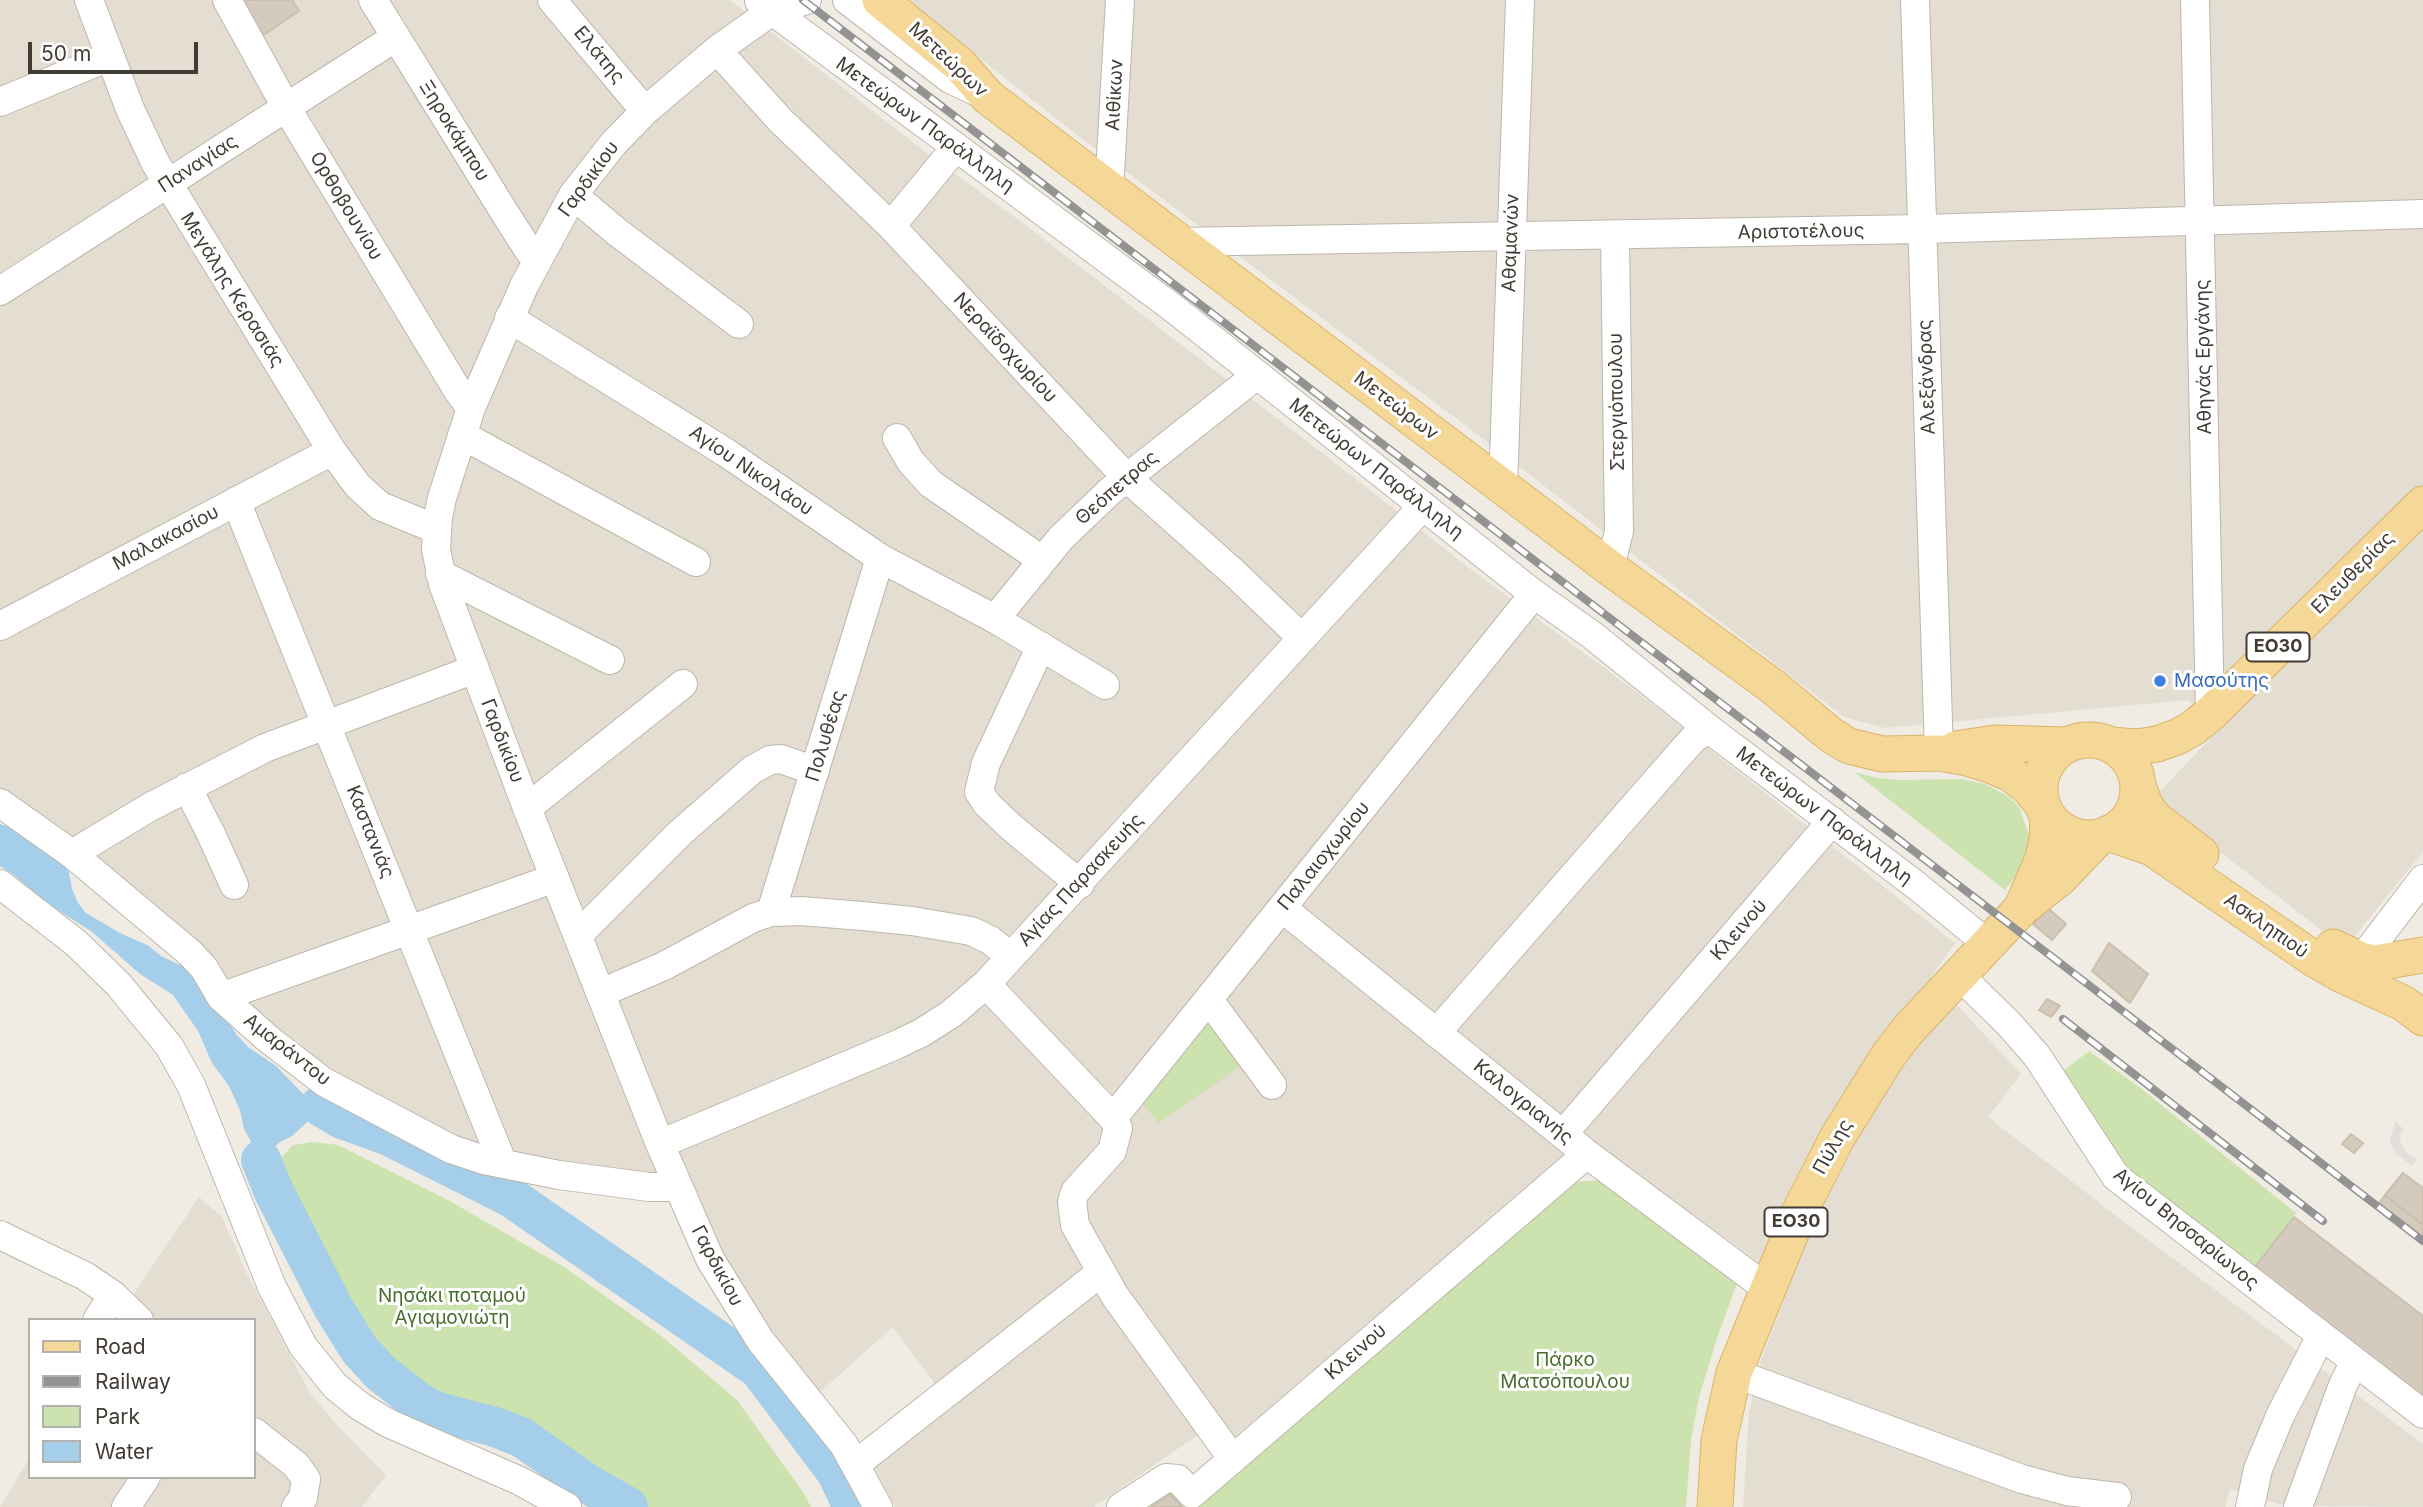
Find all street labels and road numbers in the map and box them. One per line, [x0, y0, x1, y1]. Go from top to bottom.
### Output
street label: Μετεώρων [904, 18, 992, 102]
street label: Ελάτης [569, 22, 629, 88]
street label: Μετεώρων Παράλληλη [831, 53, 1019, 197]
street label: Αιθίκων [1102, 59, 1128, 131]
street label: Ξηροκάμπου [414, 76, 494, 186]
street label: Παναγίας [154, 130, 242, 198]
street label: Γαρδικίου [554, 137, 624, 221]
street label: Ορθοβουνίου [305, 148, 387, 264]
street label: Αθαμανών [1498, 193, 1524, 293]
street label: Μεγάλης Κερασιάς [175, 208, 289, 372]
street label: Αριστοτέλους [1737, 219, 1865, 245]
street label: Αθηνάς Εργάνης [2191, 279, 2217, 435]
street label: Νεραϊδοχωρίου [948, 288, 1062, 408]
street label: Αλεξάνδρας [1914, 319, 1940, 435]
street label: Στεργιόπουλου [1604, 333, 1630, 471]
street label: Μετεώρων [1349, 367, 1443, 445]
street label: Μετεώρων Παράλληλη [1284, 394, 1468, 544]
street label: Αγίου Νικολάου [685, 421, 817, 521]
street label: Θεόπετρας [1071, 446, 1163, 530]
street label: Μαλακασίου [109, 500, 223, 576]
street label: Ελευθερίας [2307, 527, 2399, 619]
road number: ΕΟ30 [2246, 632, 2310, 662]
street label: Πολυθέας [801, 688, 851, 784]
street label: Γαρδικίου [476, 696, 528, 786]
street label: Μετεώρων Παράλληλη [1731, 742, 1917, 890]
street label: Καστανιάς [341, 782, 399, 882]
street label: Παλαιοχωρίου [1273, 797, 1375, 915]
street label: Αγίας Παρασκευής [1014, 809, 1148, 951]
street label: Ασκληπιού [2219, 889, 2313, 963]
street label: Κλεινού [1706, 895, 1772, 965]
street label: Αμαράντου [239, 1009, 335, 1091]
street label: Καλογριανής [1469, 1055, 1577, 1149]
street label: Πύλης [1809, 1116, 1857, 1178]
street label: Αγίου Βησσαρίωνος [2109, 1163, 2263, 1295]
road number: ΕΟ30 [1764, 1208, 1828, 1237]
street label: Γαρδικίου [686, 1222, 748, 1310]
street label: Κλεινού [1321, 1319, 1391, 1385]

